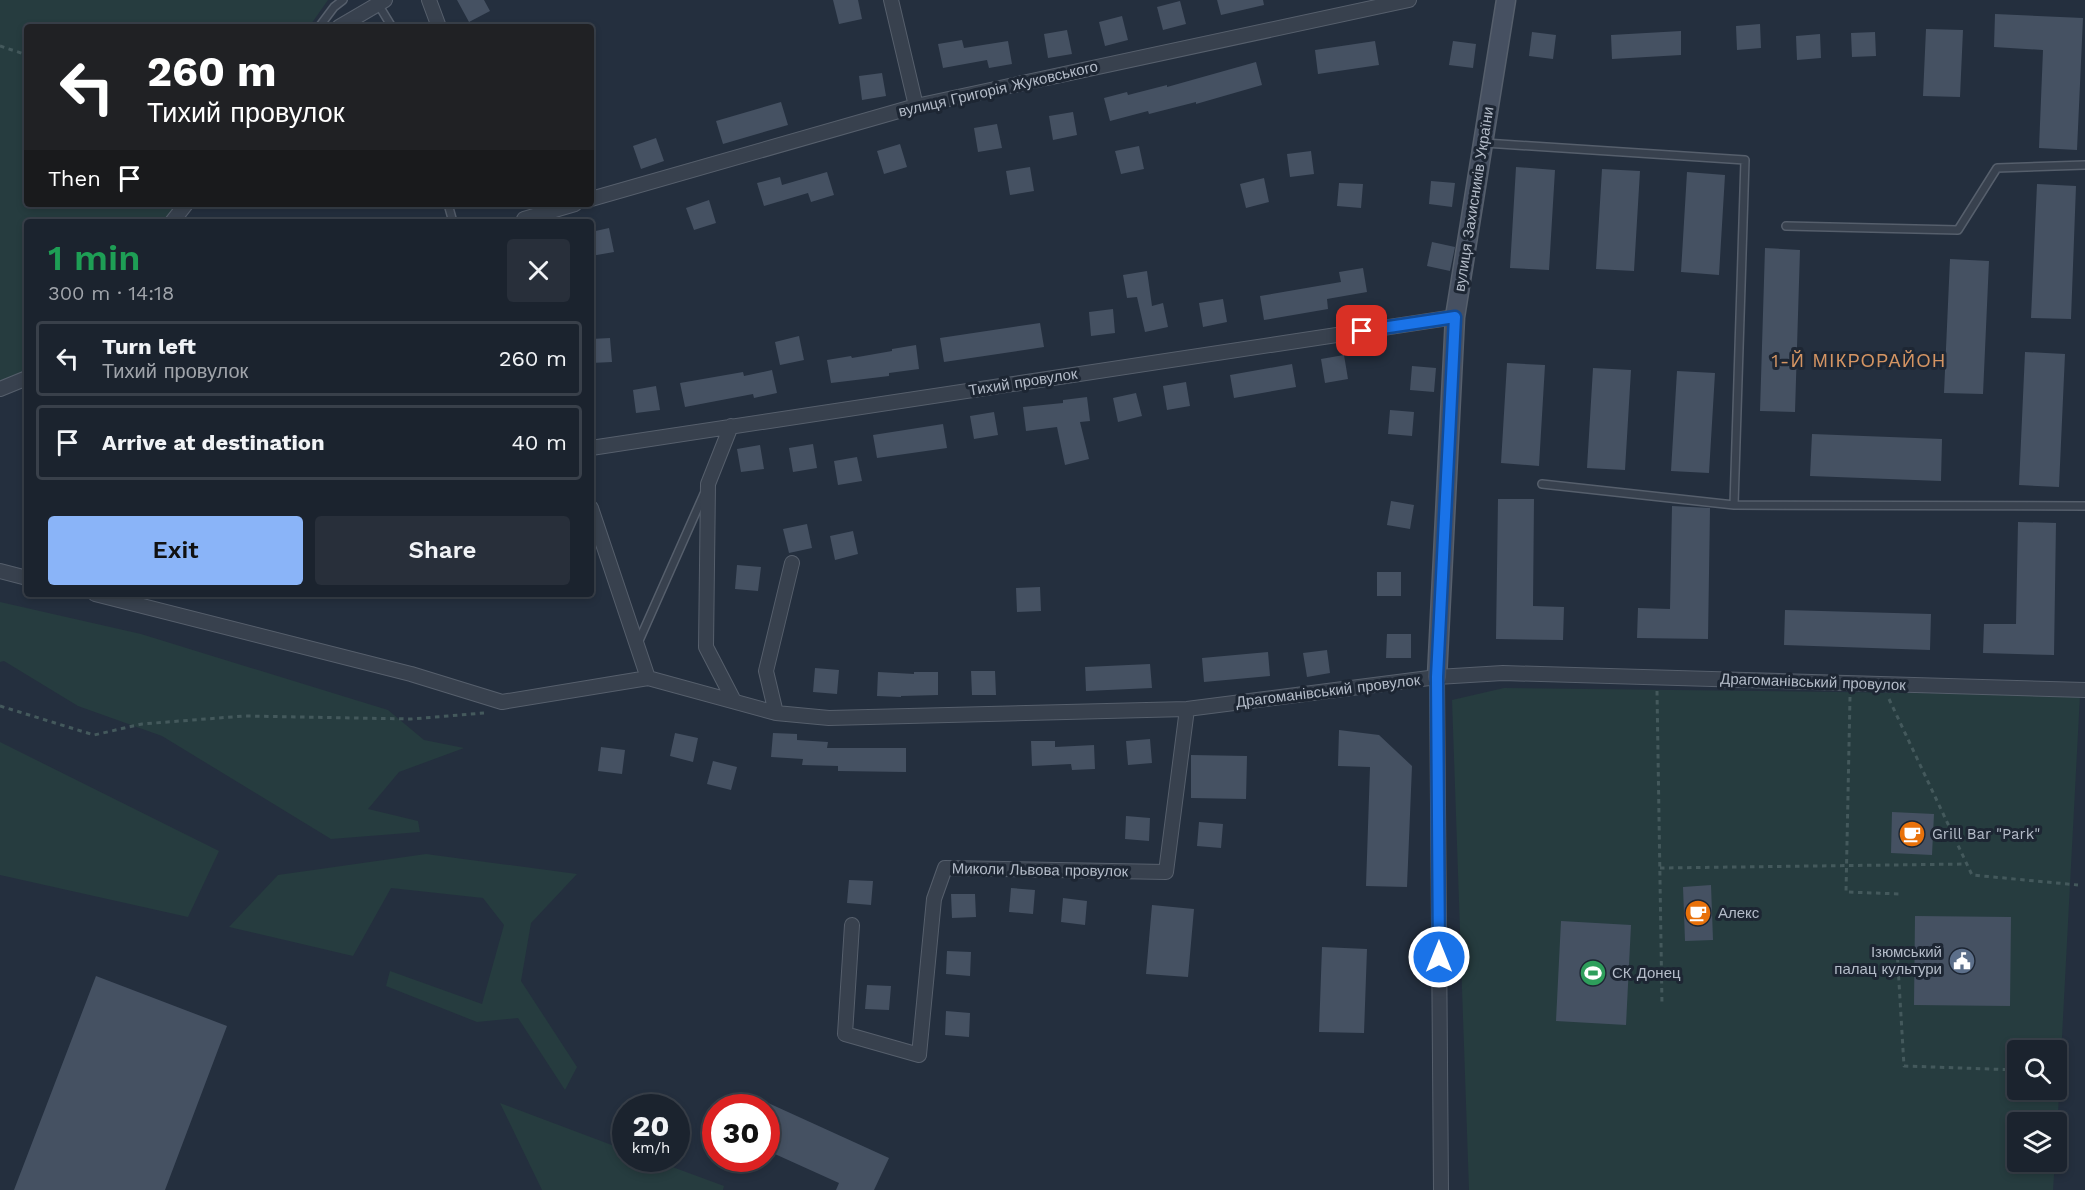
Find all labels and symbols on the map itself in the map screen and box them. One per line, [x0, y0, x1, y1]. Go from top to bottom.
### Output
street label: вулиця Григорія Жуковського [897, 57, 1099, 121]
street label: вулиця Захисників України [1450, 105, 1498, 293]
pin [1336, 305, 1387, 356]
district label: 1-Й МІКРОРАЙОН [1771, 350, 1947, 371]
street label: Тихий провулок [967, 364, 1079, 399]
street label: Драгоманівський провулок [1720, 670, 1906, 694]
street label: Драгоманівський провулок [1235, 671, 1422, 711]
cafe icon: Grill Bar "Park" [1897, 819, 1927, 849]
place label: Grill Bar "Park" [1932, 825, 2040, 843]
street label: Миколи Львова провулок [952, 859, 1129, 881]
cafe icon: Алекс [1683, 898, 1713, 928]
place label: Алекс [1718, 904, 1760, 922]
position arrow [1407, 925, 1471, 989]
place label: Ізюмський палац культури [1834, 943, 1942, 978]
public building icon: Ізюмський палац культури [1947, 946, 1977, 976]
sports icon: СК Донец [1578, 958, 1608, 988]
place label: СК Донец [1612, 964, 1681, 982]
speed limit sign: 30 [702, 1094, 780, 1172]

